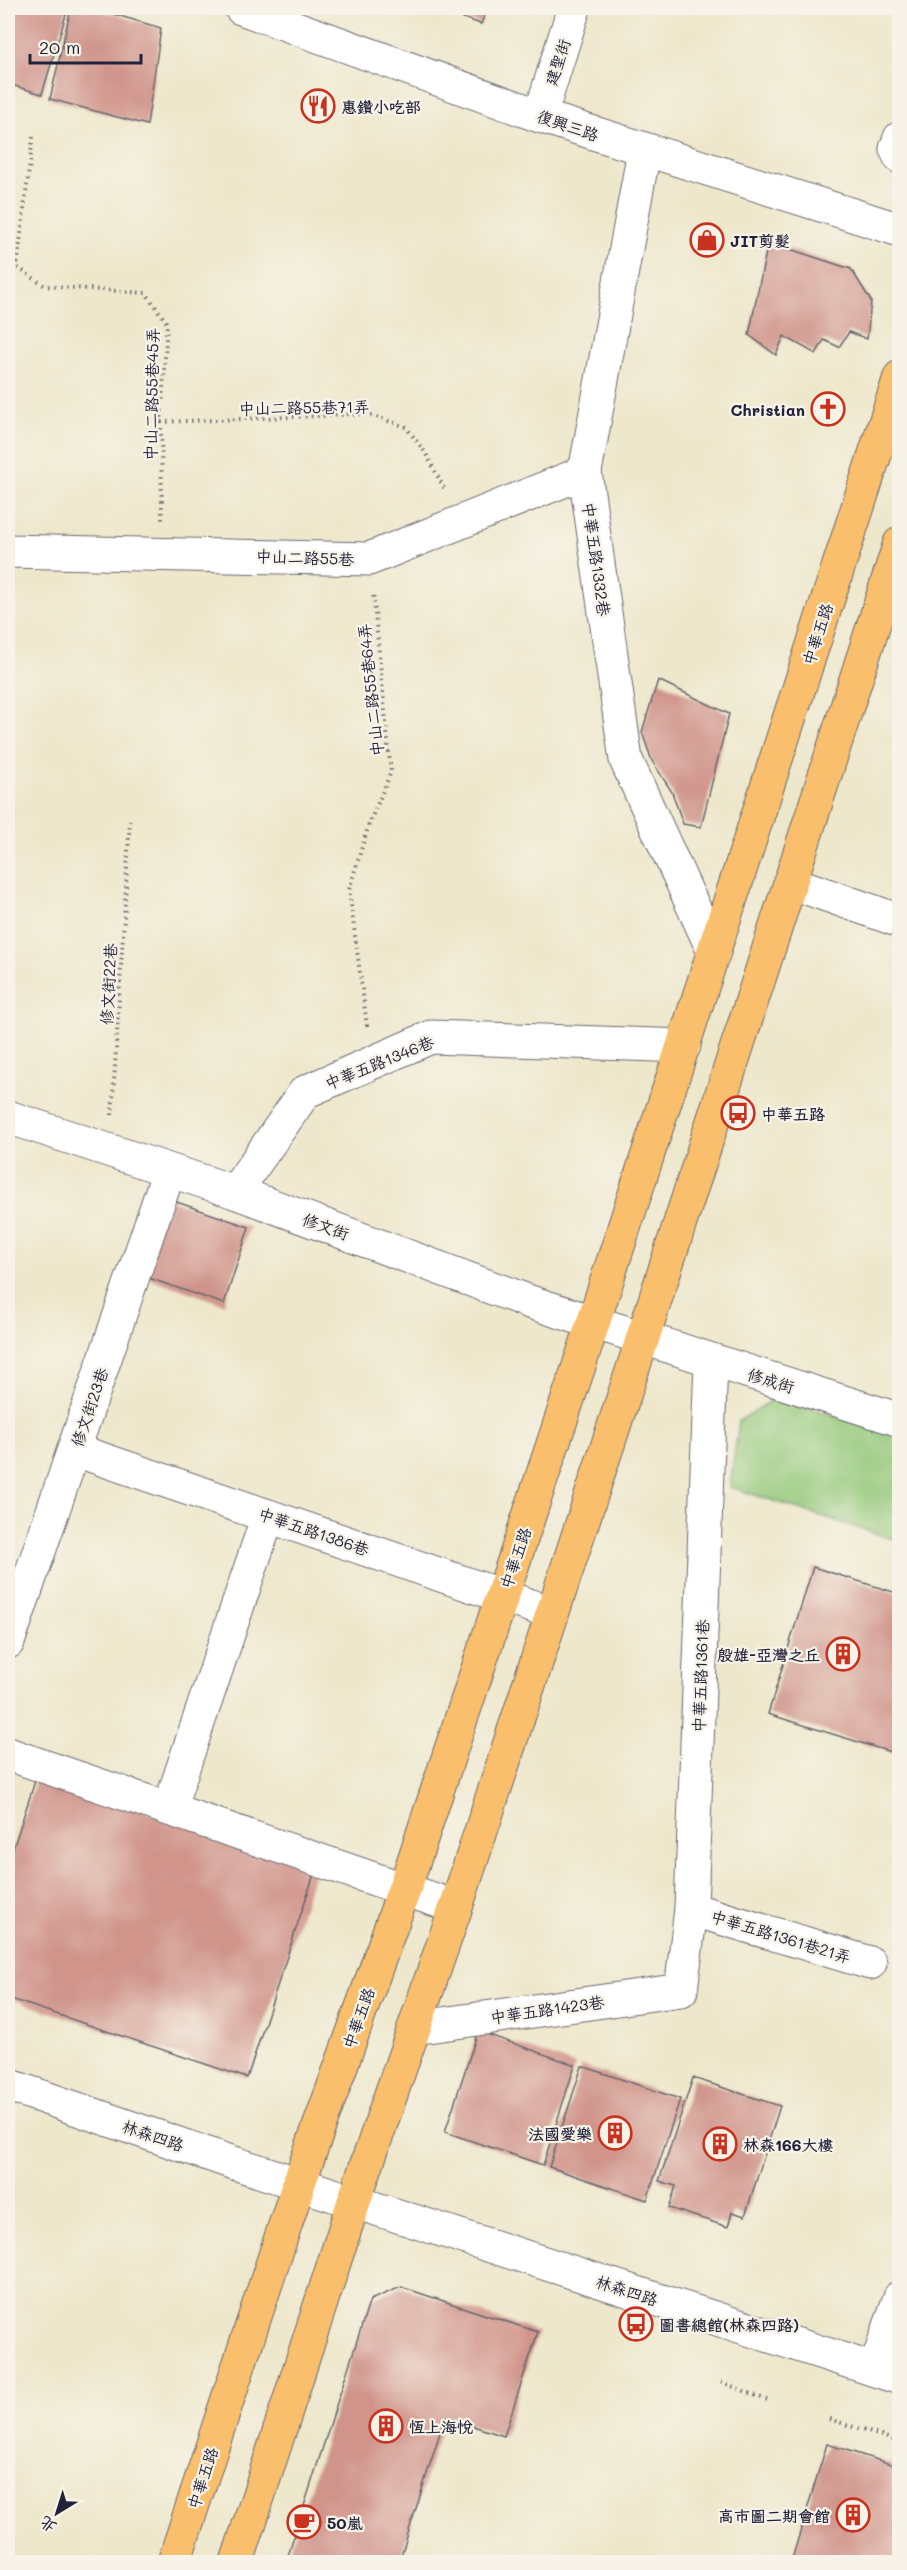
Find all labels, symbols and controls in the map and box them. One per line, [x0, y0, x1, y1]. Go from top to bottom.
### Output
scale bar [30, 27, 141, 65]
text: 20 m [39, 35, 80, 59]
street label: 建聖街 [540, 36, 574, 88]
restaurant icon: 惠鑽小吃部 [300, 88, 336, 124]
place label: 惠鑽小吃部 [341, 96, 421, 117]
street label: 復興三路 [534, 105, 602, 145]
shop icon: JIT剪髮 [689, 222, 725, 258]
place label: JIT剪髮 [730, 230, 790, 251]
street label: 中山二路55巷45弄 [139, 327, 163, 461]
church icon: Christian [810, 391, 846, 427]
street label: 中山二路55巷71弄 [238, 395, 370, 419]
place label: Christian [731, 399, 805, 420]
street label: 中華五路1332巷 [579, 501, 615, 617]
street label: 中山二路55巷 [255, 545, 355, 569]
street label: 中華五路 [797, 600, 837, 668]
street label: 中山二路55巷64弄 [353, 622, 387, 758]
street label: 修文街22巷 [95, 943, 121, 1025]
street label: 中華五路1346巷 [321, 1031, 437, 1093]
bus stop icon: 中華五路 [720, 1095, 756, 1131]
place label: 中華五路 [761, 1103, 825, 1124]
street label: 修文街 [300, 1208, 352, 1244]
street label: 修成街 [745, 1363, 797, 1397]
street label: 修文街23巷 [66, 1365, 112, 1449]
street label: 中華五路1386巷 [256, 1502, 372, 1560]
street label: 中華五路 [495, 1524, 535, 1592]
street label: 中華五路1361巷 [688, 1619, 712, 1733]
building icon: 殷雄-亞灣之丘 [825, 1636, 861, 1672]
place label: 殷雄-亞灣之丘 [717, 1644, 820, 1665]
street label: 中華五路1361巷21弄 [708, 1905, 854, 1967]
street label: 中華五路 [337, 1984, 379, 2052]
street label: 中華五路1423巷 [489, 1991, 605, 2027]
street label: 林森四路 [119, 2115, 187, 2155]
building icon: 法國愛樂 [597, 2115, 633, 2151]
place label: 法國愛樂 [528, 2123, 592, 2144]
building icon: 林森166大樓 [702, 2126, 738, 2162]
place label: 林森166大樓 [743, 2134, 833, 2155]
street label: 林森四路 [593, 2270, 661, 2310]
bus stop icon: 圖書總館(林森四路) [618, 2306, 654, 2342]
place label: 圖書總館(林森四路) [659, 2314, 799, 2335]
building icon: 恆上海悅 [368, 2408, 404, 2444]
place label: 恆上海悅 [409, 2416, 473, 2437]
street label: 中華五路 [182, 2444, 222, 2512]
north arrow [27, 2483, 87, 2543]
building icon: 高市圖二期會館 [835, 2497, 871, 2533]
cafe icon: 50嵐 [286, 2504, 322, 2540]
place label: 高市圖二期會館 [718, 2505, 830, 2526]
text: 北 [35, 2512, 60, 2538]
place label: 50嵐 [327, 2512, 363, 2533]

